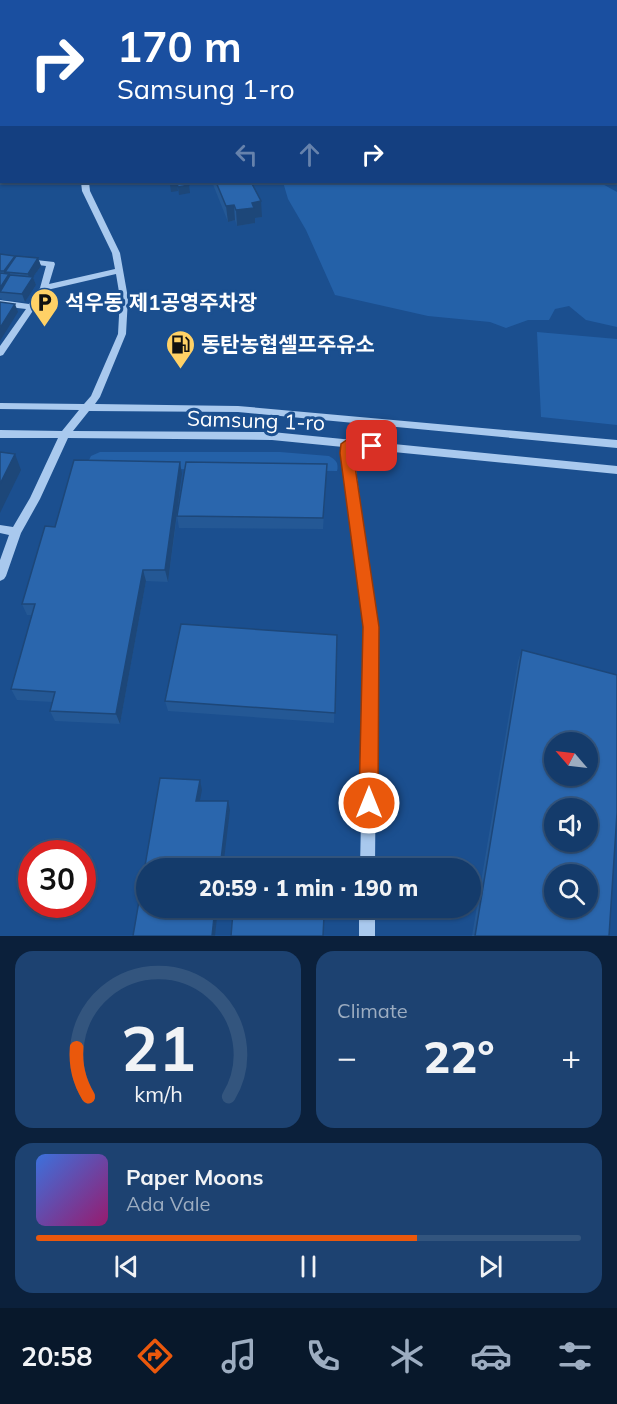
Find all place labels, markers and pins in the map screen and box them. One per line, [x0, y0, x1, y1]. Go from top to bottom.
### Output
parking icon: 석우동 제1공영주차장 [28, 286, 60, 328]
place label: 석우동 제1공영주차장 [65, 289, 257, 315]
fuel station icon: 동탄농협셀프주유소 [164, 328, 196, 370]
place label: 동탄농협셀프주유소 [201, 331, 375, 357]
pin [346, 420, 397, 471]

